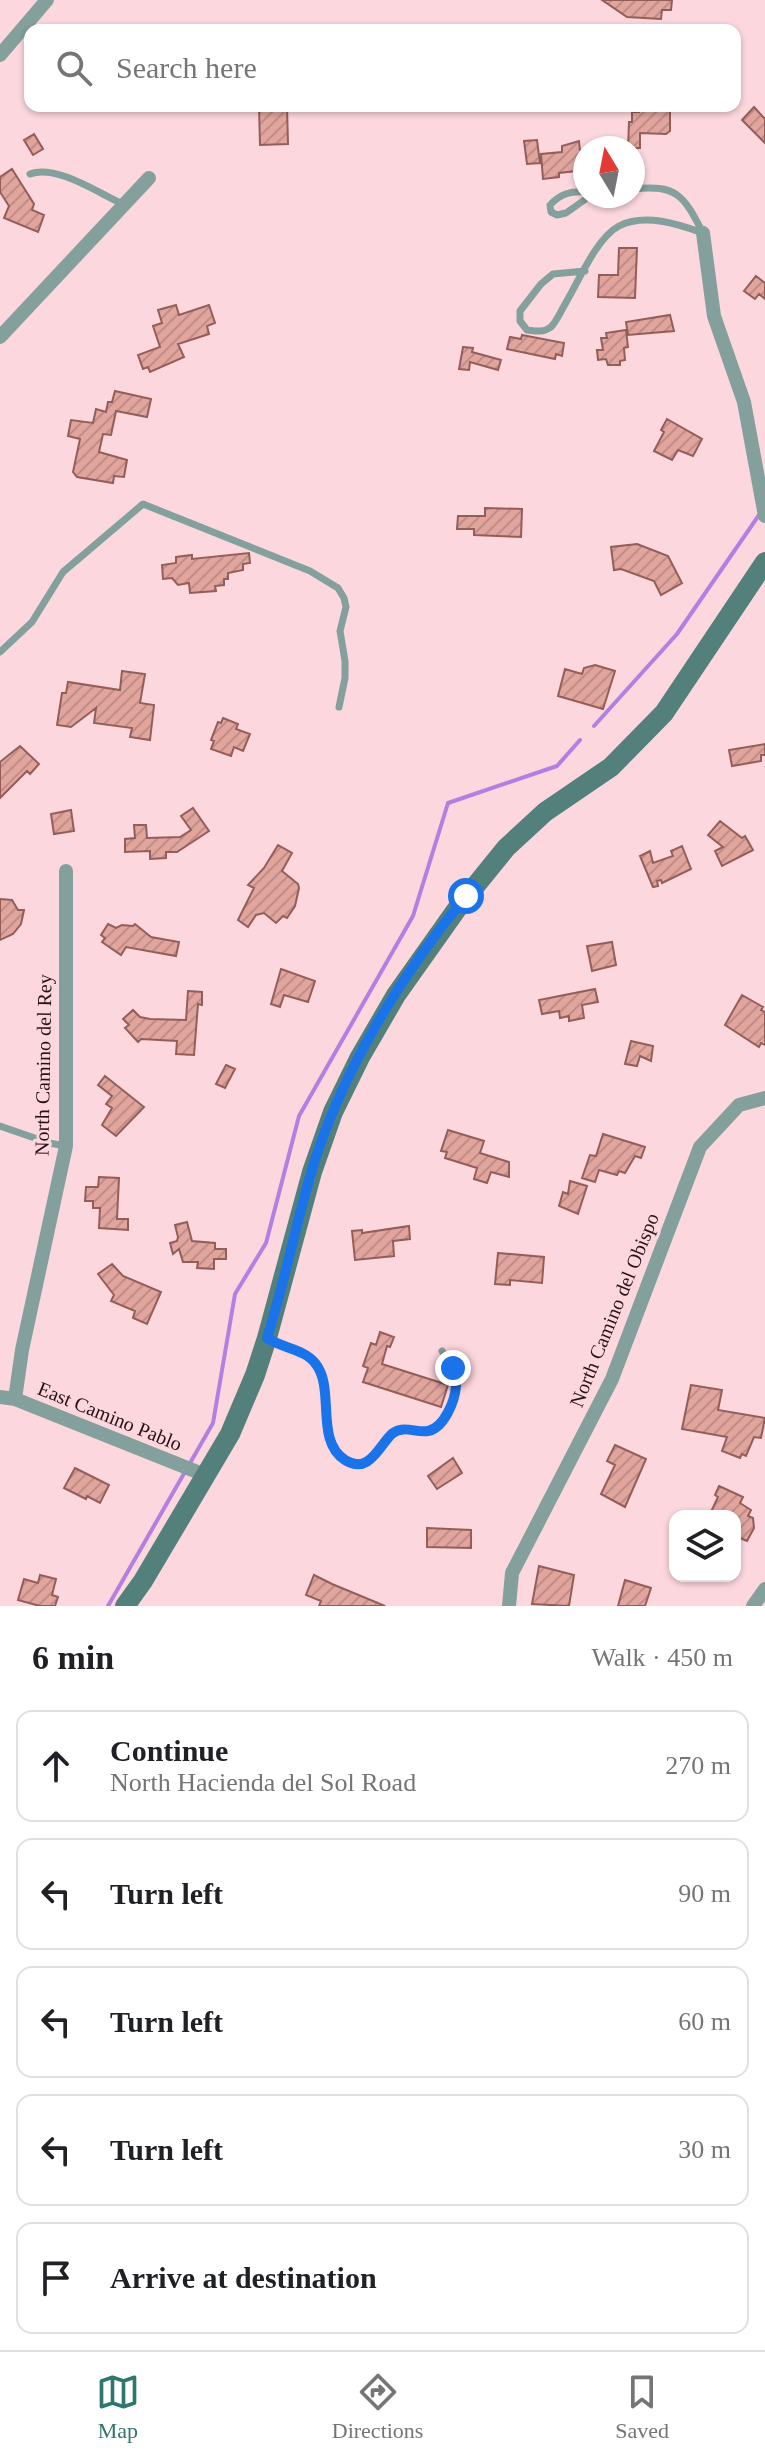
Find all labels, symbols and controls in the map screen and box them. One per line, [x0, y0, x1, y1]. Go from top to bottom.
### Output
search box [24, 24, 741, 112]
icon: search [52, 46, 96, 90]
text: Search here [116, 51, 257, 84]
north arrow [573, 136, 645, 208]
route start [448, 878, 484, 914]
street label: North Camino del Rey [30, 974, 57, 1156]
street label: North Camino del Obispo [565, 1210, 664, 1411]
route end [435, 1350, 471, 1386]
street label: East Camino Pablo [35, 1377, 185, 1455]
map controls [669, 1510, 741, 1582]
button: layers [669, 1510, 741, 1582]
text: 6 min [32, 1639, 114, 1676]
text: Walk · 450 m [591, 1643, 733, 1672]
text: Continue [110, 1734, 228, 1767]
icon: ahead [34, 1744, 78, 1788]
text: 270 m [665, 1751, 731, 1780]
text: North Hacienda del Sol Road [110, 1768, 416, 1797]
icon: left [34, 1872, 78, 1916]
text: Turn left [110, 1877, 223, 1910]
text: 90 m [678, 1879, 731, 1908]
icon: left [34, 2000, 78, 2044]
text: Turn left [110, 2005, 223, 2038]
text: 60 m [678, 2007, 731, 2036]
icon: left [34, 2128, 78, 2172]
text: Turn left [110, 2133, 223, 2166]
text: 30 m [678, 2135, 731, 2164]
icon: arrive [34, 2256, 78, 2300]
text: Arrive at destination [110, 2261, 377, 2294]
tab: Map [96, 2370, 140, 2444]
tab: Directions [332, 2370, 423, 2444]
tab: Saved [615, 2370, 669, 2444]

